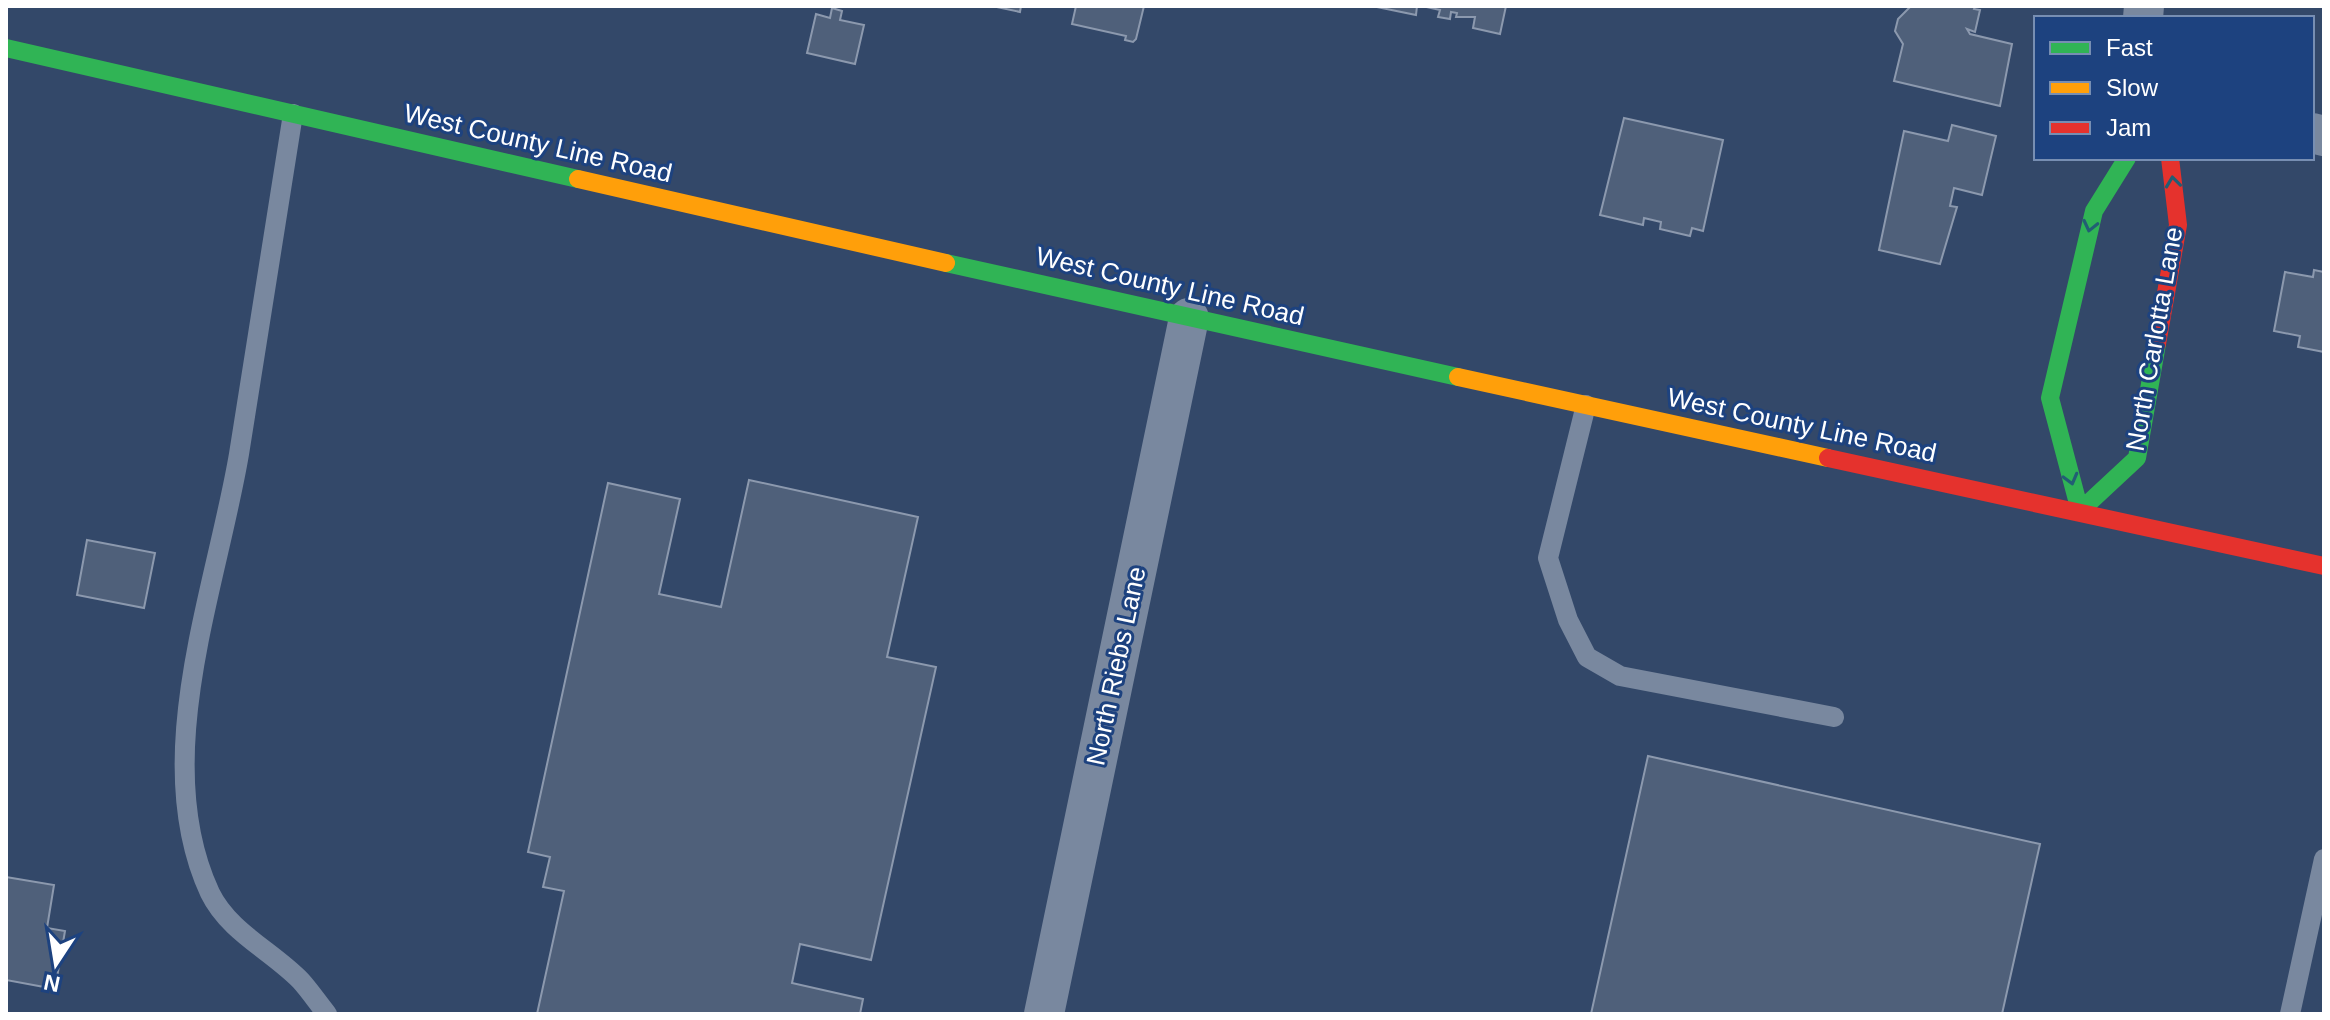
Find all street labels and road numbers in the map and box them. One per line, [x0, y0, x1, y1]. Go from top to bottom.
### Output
street label: West County Line Road [401, 98, 675, 188]
street label: North Carlotta Lane [2120, 225, 2188, 453]
street label: West County Line Road [1033, 241, 1307, 331]
street label: West County Line Road [1665, 382, 1939, 468]
street label: North Riebs Lane [1080, 564, 1152, 768]

